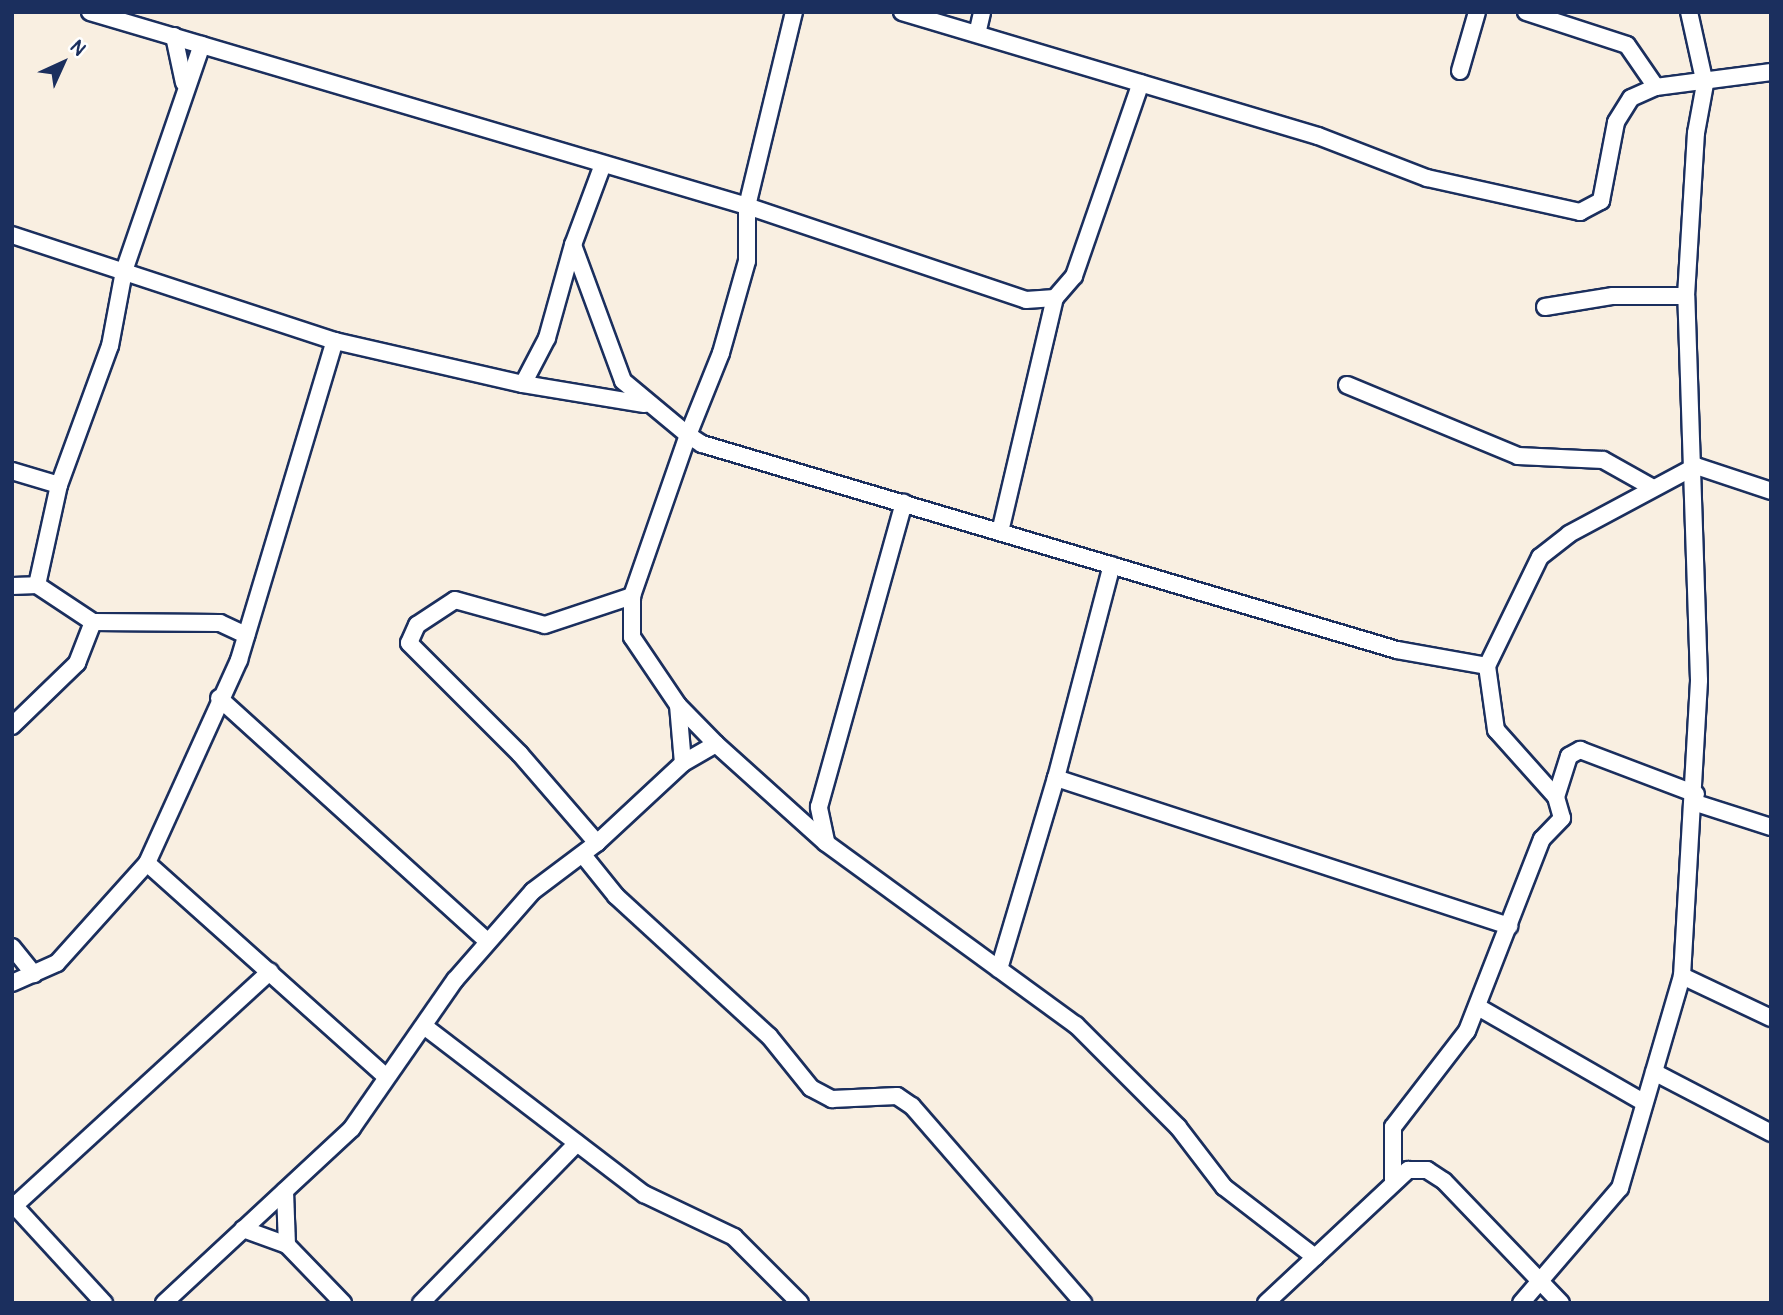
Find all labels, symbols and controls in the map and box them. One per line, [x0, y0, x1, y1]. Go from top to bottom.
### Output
north arrow [28, 28, 98, 98]
text: N [65, 35, 91, 61]

